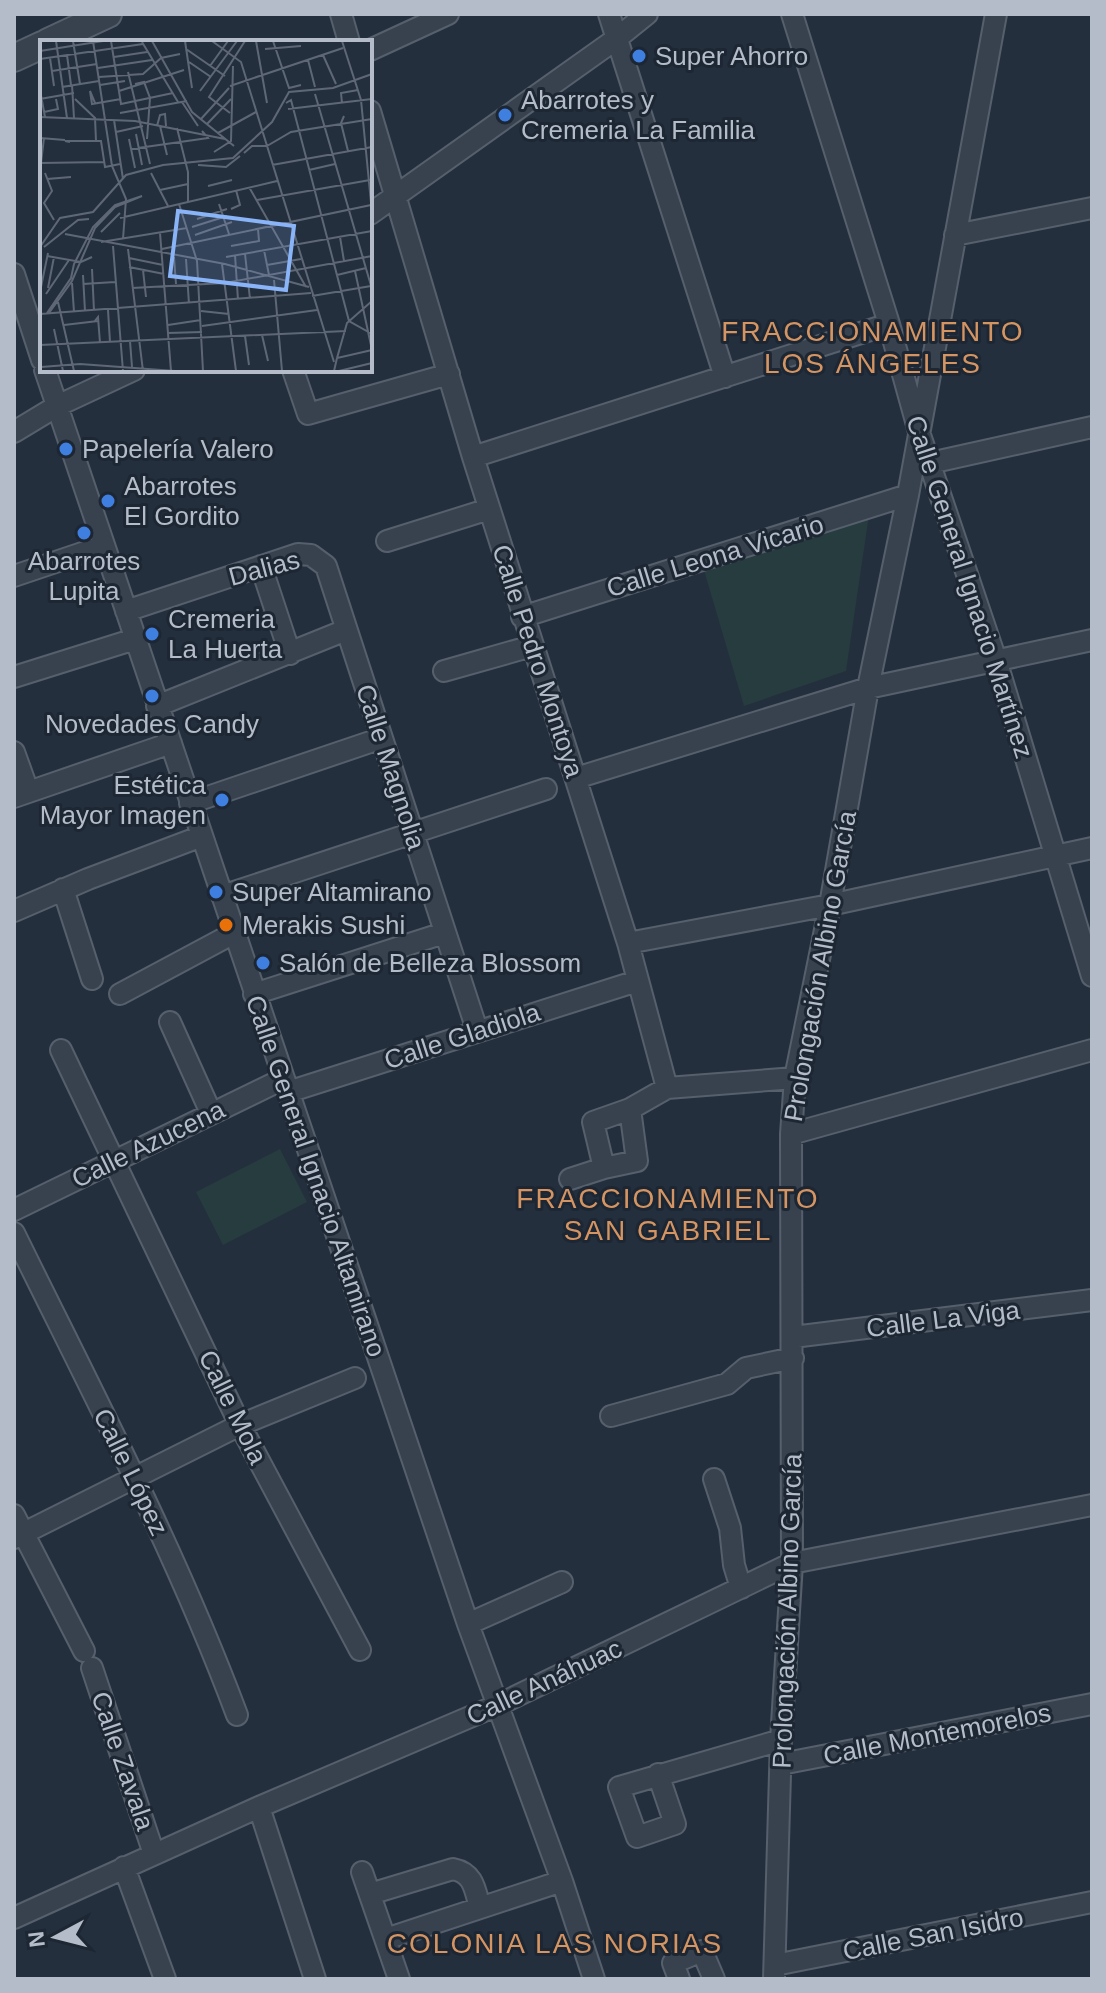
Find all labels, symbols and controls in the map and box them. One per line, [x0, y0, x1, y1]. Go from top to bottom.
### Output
inset map [40, 40, 372, 372]
place label: Super Ahorro [655, 41, 808, 71]
marker: Super Ahorro [630, 47, 648, 65]
place label: Abarrotes y Cremeria La Familia [521, 85, 756, 145]
marker: Abarrotes y Cremeria La Familia [496, 106, 514, 124]
district label: FRACCIONAMIENTO LOS ÁNGELES [721, 316, 1025, 379]
street label: Calle General Ignacio Martínez [900, 412, 1040, 762]
place label: Papelería Valero [82, 434, 274, 464]
marker: Papelería Valero [57, 440, 75, 458]
place label: Abarrotes El Gordito [124, 471, 240, 531]
marker: Abarrotes El Gordito [99, 492, 117, 510]
street label: Calle Leona Vicario [603, 509, 827, 603]
marker: Abarrotes Lupita [75, 524, 93, 542]
street label: Calle Pedro Montoya [486, 541, 590, 782]
street label: Dalias [225, 544, 303, 592]
place label: Abarrotes Lupita [28, 546, 140, 606]
place label: Cremeria La Huerta [168, 604, 283, 664]
marker: Cremeria La Huerta [143, 625, 161, 643]
street label: Calle Magnolia [350, 681, 432, 854]
marker: Novedades Candy [143, 687, 161, 705]
place label: Novedades Candy [45, 709, 259, 739]
place label: Estética Mayor Imagen [40, 770, 207, 830]
marker: Estética Mayor Imagen [213, 791, 231, 809]
street label: Prolongación Albino García [778, 808, 862, 1124]
place label: Super Altamirano [232, 877, 431, 907]
marker: Super Altamirano [207, 883, 225, 901]
place label: Merakis Sushi [242, 910, 405, 940]
marker: Merakis Sushi [217, 916, 235, 934]
place label: Salón de Belleza Blossom [279, 948, 581, 978]
marker: Salón de Belleza Blossom [254, 954, 272, 972]
street label: Calle General Ignacio Altamirano [240, 991, 392, 1361]
street label: Calle Gladiola [380, 997, 544, 1075]
street label: Calle Azucena [67, 1094, 230, 1194]
district label: FRACCIONAMIENTO SAN GABRIEL [516, 1183, 820, 1246]
street label: Calle La Viga [865, 1295, 1022, 1343]
street label: Calle Mola [193, 1345, 274, 1469]
street label: Calle López [87, 1404, 175, 1540]
street label: Prolongación Albino García [767, 1452, 808, 1769]
street label: Calle Anáhuac [462, 1633, 626, 1731]
street label: Calle Zavala [85, 1688, 161, 1835]
street label: Calle Montemorelos [821, 1697, 1053, 1771]
north arrow [16, 1897, 96, 1977]
street label: Calle San Isidro [840, 1902, 1026, 1966]
district label: COLONIA LAS NORIAS [387, 1928, 723, 1959]
text: N [23, 1930, 50, 1949]

